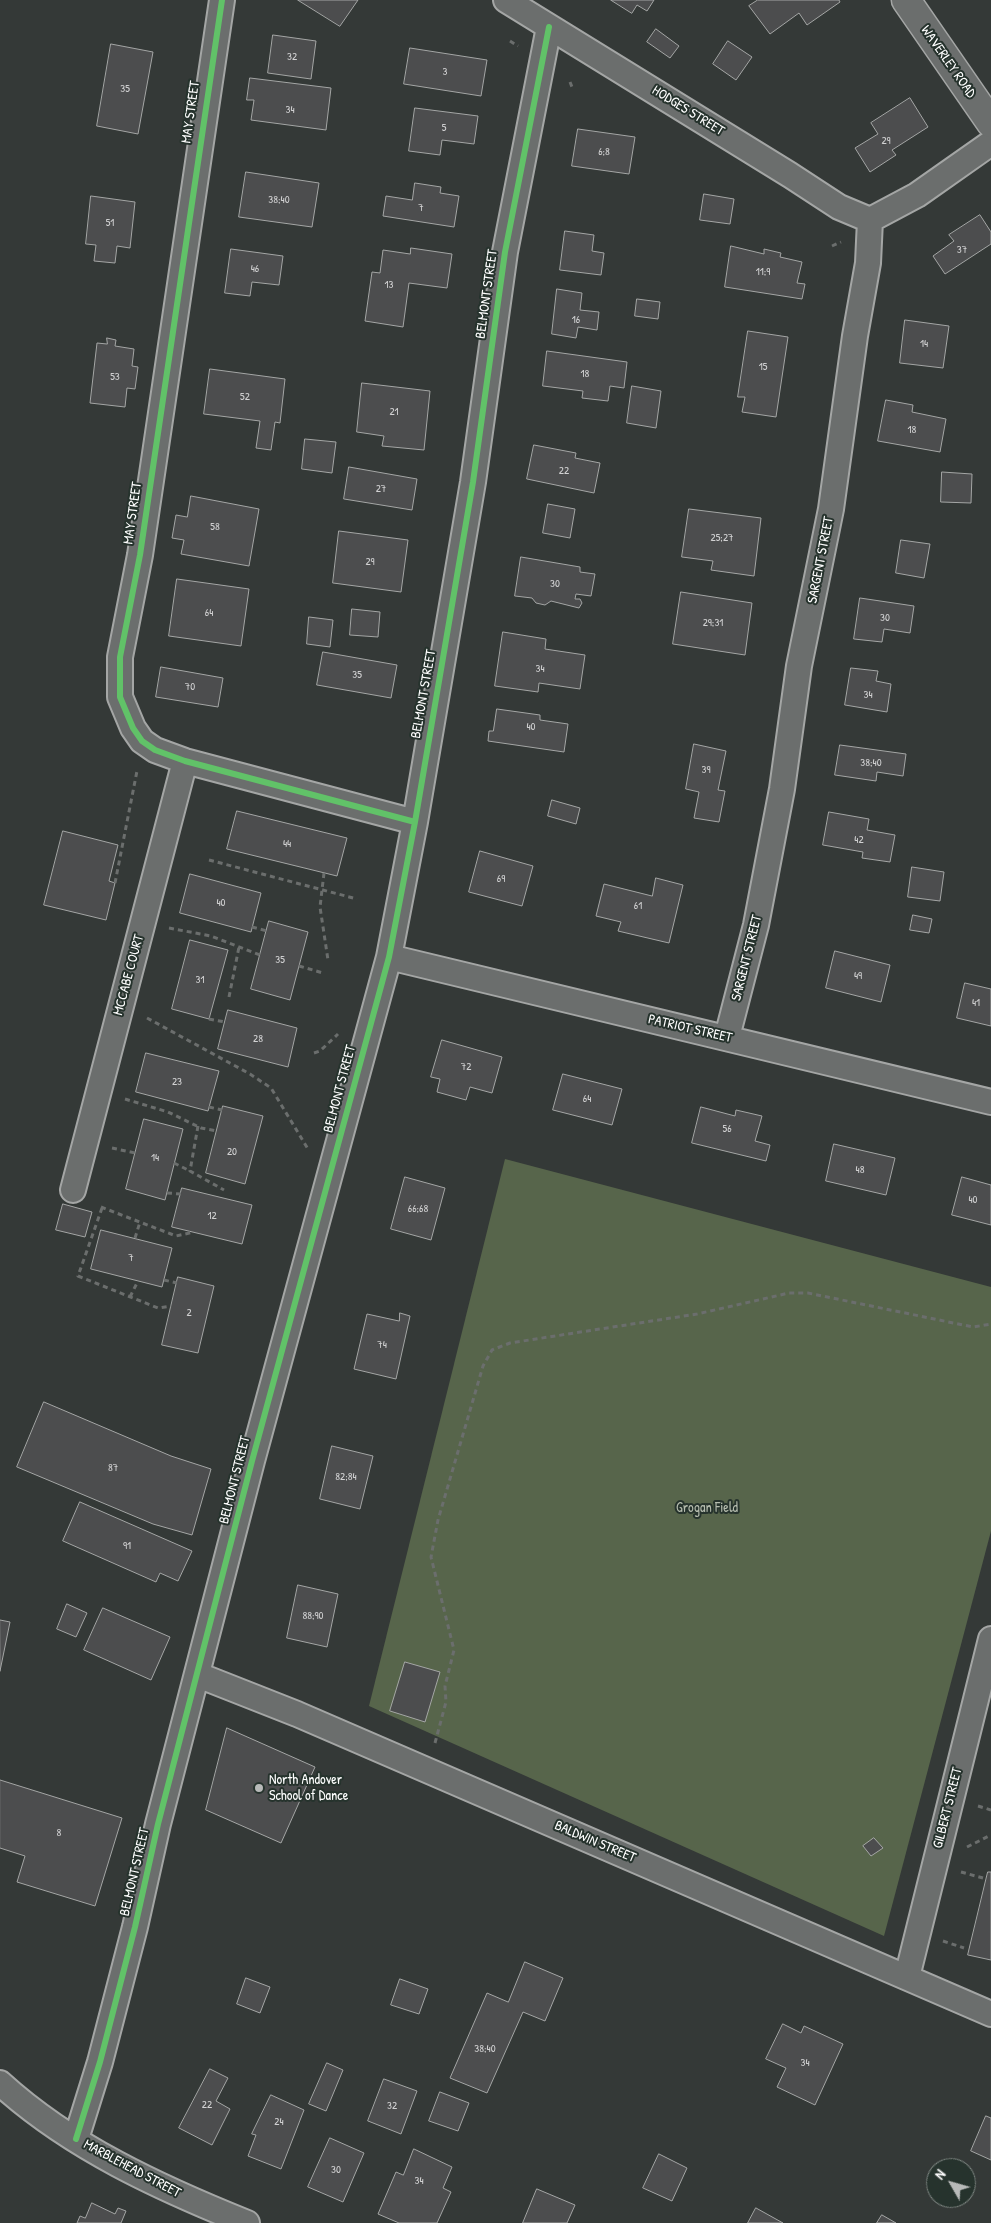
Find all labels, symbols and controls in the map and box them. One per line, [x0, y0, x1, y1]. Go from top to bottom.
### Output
street label: WAVERLEY ROAD [917, 23, 979, 101]
house number: 32 [287, 50, 297, 64]
house number: 3 [443, 65, 447, 79]
street label: MAY STREET [178, 80, 204, 144]
house number: 35 [120, 82, 130, 96]
street label: HODGES STREET [649, 82, 727, 140]
house number: 34 [285, 103, 295, 117]
house number: 5 [442, 121, 446, 135]
house number: 29 [881, 134, 891, 148]
house number: 6;8 [598, 145, 610, 159]
house number: 38;40 [268, 193, 290, 207]
house number: 7 [418, 201, 424, 215]
house number: 51 [106, 216, 114, 230]
house number: 37 [957, 243, 967, 257]
street label: BELMONT STREET [472, 248, 502, 340]
house number: 46 [251, 262, 259, 276]
house number: 11;9 [756, 265, 770, 279]
house number: 13 [385, 278, 393, 292]
house number: 16 [572, 313, 580, 327]
house number: 14 [920, 337, 928, 351]
house number: 15 [759, 360, 767, 374]
house number: 18 [581, 367, 589, 381]
house number: 53 [110, 370, 120, 384]
house number: 52 [240, 390, 250, 404]
house number: 21 [389, 405, 399, 419]
house number: 18 [908, 423, 916, 437]
house number: 22 [559, 464, 569, 478]
street label: MAY STREET [120, 481, 146, 545]
house number: 27 [376, 482, 386, 496]
street label: SARGENT STREET [804, 515, 838, 605]
house number: 58 [210, 520, 220, 534]
house number: 25;27 [711, 531, 733, 545]
house number: 29 [365, 555, 375, 569]
house number: 30 [550, 577, 560, 591]
house number: 64 [205, 606, 213, 620]
house number: 30 [880, 611, 890, 625]
house number: 29;31 [703, 616, 723, 630]
street label: BELMONT STREET [408, 648, 440, 740]
house number: 34 [535, 662, 545, 676]
house number: 35 [352, 668, 362, 682]
house number: 70 [185, 680, 195, 694]
house number: 34 [863, 688, 873, 702]
house number: 40 [526, 720, 536, 734]
house number: 38;40 [860, 756, 882, 770]
house number: 39 [702, 763, 710, 777]
house number: 42 [854, 833, 864, 847]
house number: 44 [283, 837, 291, 851]
house number: 69 [497, 872, 505, 886]
house number: 40 [216, 896, 226, 910]
house number: 61 [634, 899, 642, 913]
street label: SARGENT STREET [728, 913, 766, 1003]
street label: MCCABE COURT [110, 933, 148, 1017]
house number: 35 [275, 953, 285, 967]
house number: 49 [854, 969, 862, 983]
house number: 31 [196, 973, 204, 987]
house number: 41 [972, 996, 980, 1010]
street label: PATRIOT STREET [646, 1011, 734, 1047]
house number: 28 [253, 1032, 263, 1046]
street label: BELMONT STREET [320, 1043, 360, 1135]
house number: 72 [461, 1060, 471, 1074]
house number: 23 [172, 1075, 182, 1089]
house number: 64 [583, 1092, 591, 1106]
house number: 56 [722, 1122, 732, 1136]
house number: 20 [227, 1145, 237, 1159]
house number: 14 [151, 1151, 159, 1165]
house number: 48 [856, 1163, 864, 1177]
house number: 40 [968, 1193, 978, 1207]
house number: 66;68 [408, 1202, 428, 1216]
house number: 12 [207, 1209, 217, 1223]
house number: 7 [128, 1251, 134, 1265]
house number: 2 [186, 1306, 192, 1320]
house number: 74 [377, 1338, 387, 1352]
street label: BELMONT STREET [216, 1434, 254, 1526]
house number: 87 [108, 1461, 118, 1475]
house number: 82;84 [335, 1470, 357, 1484]
park label: Grogan Field [676, 1500, 738, 1516]
house number: 91 [123, 1539, 131, 1553]
house number: 88;90 [302, 1609, 324, 1623]
street label: GILBERT STREET [930, 1766, 966, 1850]
place label: North Andover School of Dance [269, 1772, 348, 1804]
marker: North Andover School of Dance [253, 1782, 265, 1794]
street label: BALDWIN STREET [552, 1817, 638, 1867]
house number: 8 [57, 1826, 61, 1840]
street label: BELMONT STREET [117, 1826, 153, 1918]
house number: 38;40 [474, 2042, 496, 2056]
house number: 34 [800, 2056, 810, 2070]
house number: 22 [202, 2098, 212, 2112]
house number: 32 [387, 2099, 397, 2113]
house number: 24 [274, 2115, 284, 2129]
street label: MARBLEHEAD STREET [81, 2136, 183, 2202]
north arrow [926, 2158, 976, 2208]
house number: 30 [331, 2163, 341, 2177]
text: N [930, 2165, 949, 2183]
house number: 34 [414, 2174, 424, 2188]

